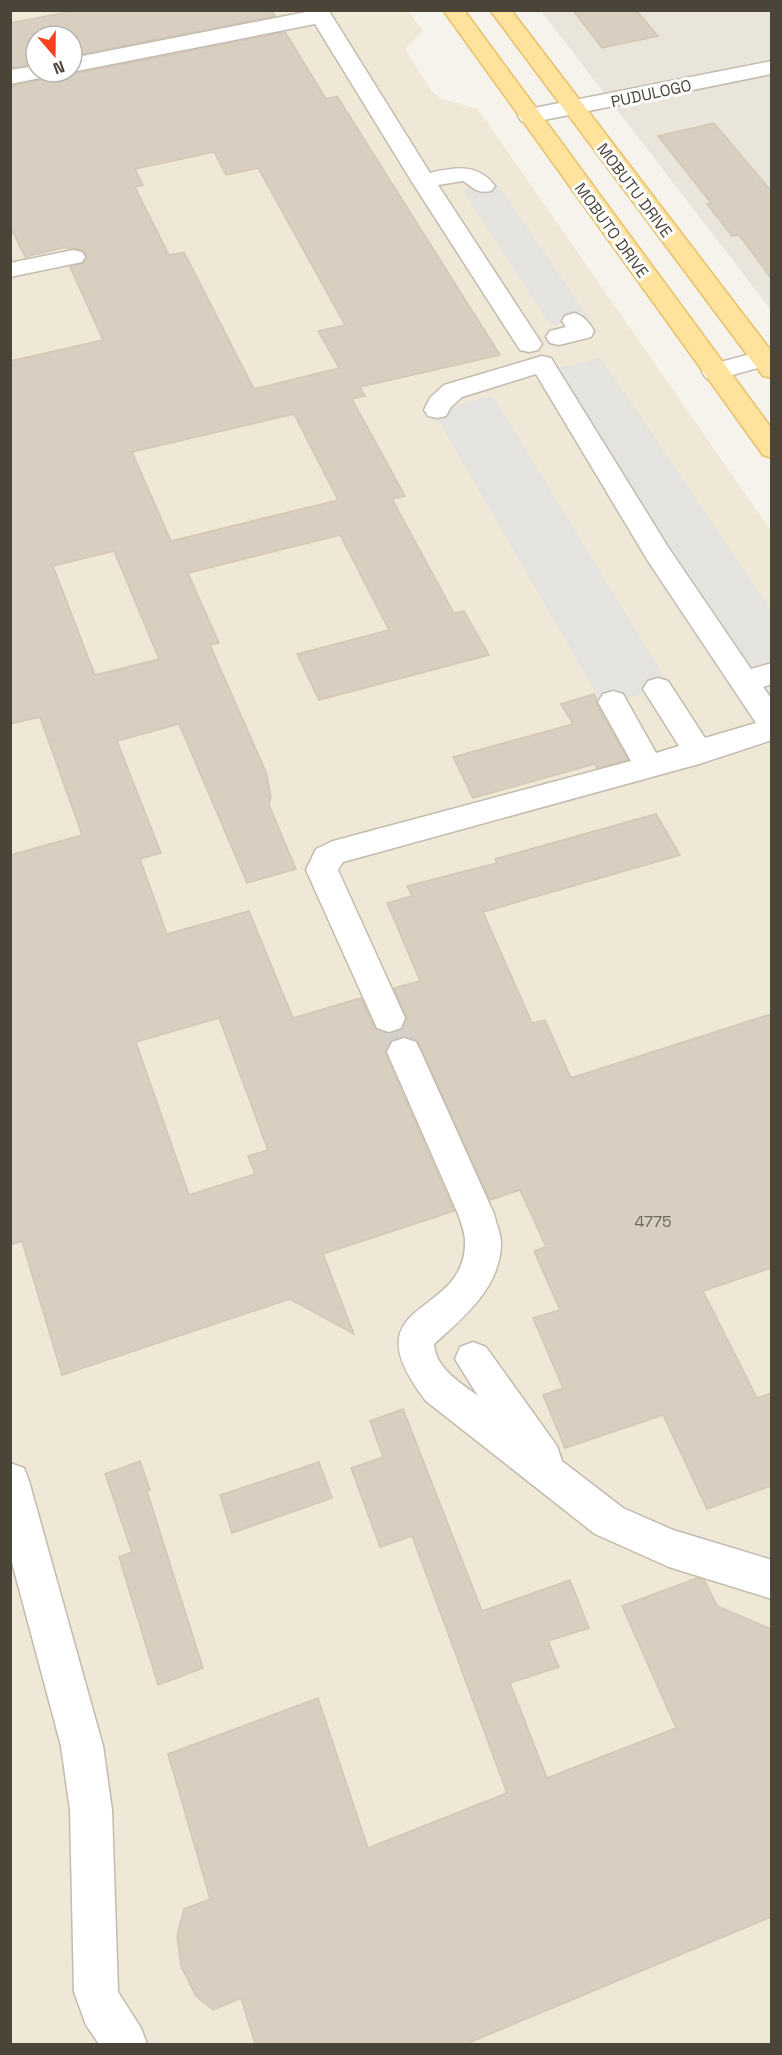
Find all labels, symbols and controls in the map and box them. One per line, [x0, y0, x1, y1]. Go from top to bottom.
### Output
north arrow [24, 24, 84, 84]
text: N [50, 56, 68, 79]
street label: PUDULOGO [609, 75, 693, 112]
street label: MOBUTU DRIVE [592, 139, 677, 242]
street label: MOBUTO DRIVE [570, 179, 653, 282]
house number: 4775 [634, 1211, 672, 1232]

